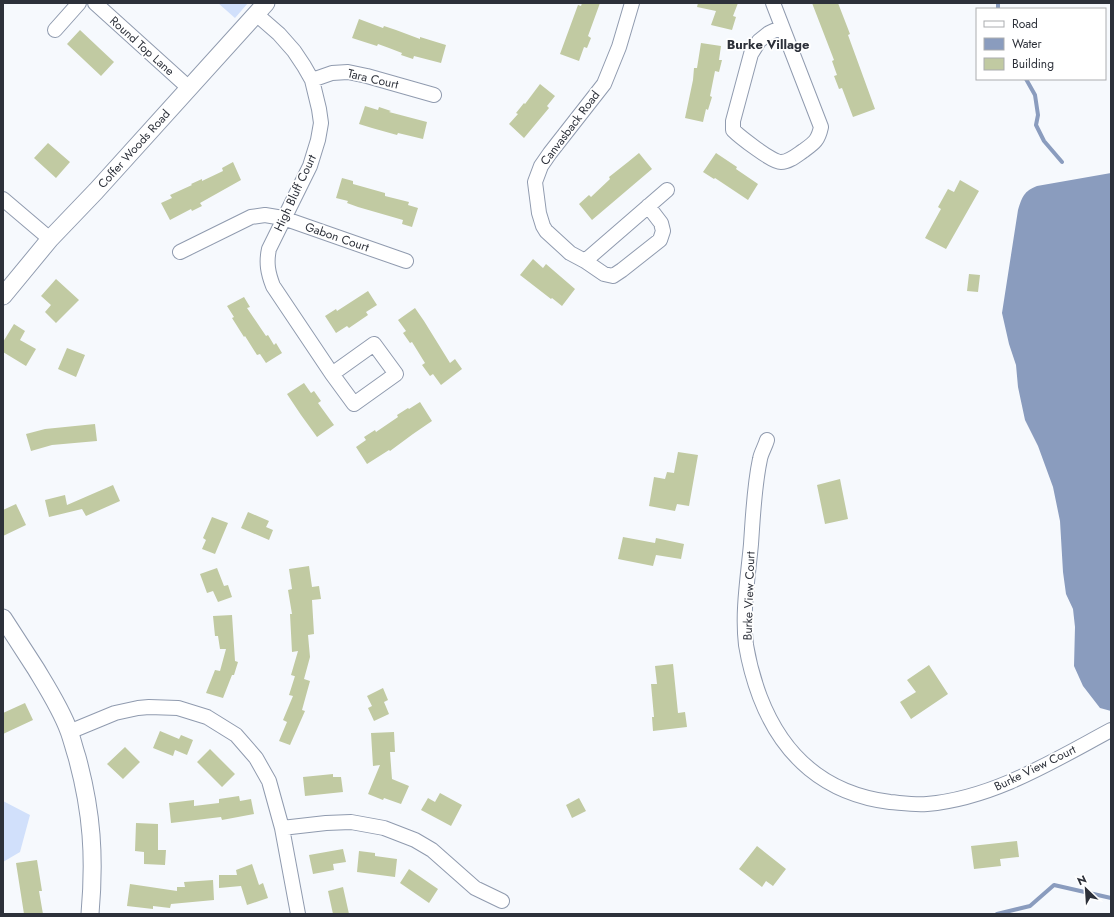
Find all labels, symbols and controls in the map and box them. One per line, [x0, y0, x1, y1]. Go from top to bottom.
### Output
legend [976, 8, 1106, 80]
street label: Round Top Lane [106, 12, 178, 80]
text: Road [1012, 15, 1038, 33]
district label: Burke Village [727, 35, 810, 54]
text: Water [1012, 35, 1043, 53]
text: Building [1012, 55, 1054, 73]
street label: Tara Court [346, 64, 400, 94]
street label: Canvasback Road [536, 87, 604, 169]
street label: Coffer Woods Road [94, 106, 174, 192]
street label: High Bluff Court [269, 152, 321, 234]
street label: Gabon Court [303, 218, 371, 256]
street label: Burke View Court [738, 551, 760, 641]
street label: Burke View Court [991, 740, 1079, 796]
north arrow [1066, 869, 1106, 909]
text: N [1074, 871, 1089, 889]

